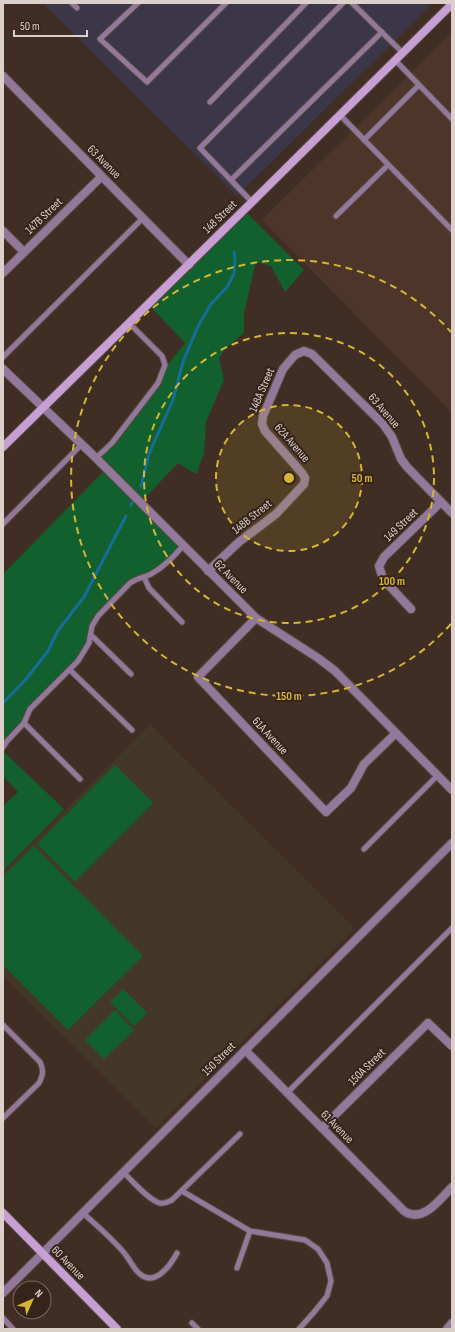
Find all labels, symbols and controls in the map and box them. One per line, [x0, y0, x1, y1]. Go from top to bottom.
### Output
scale bar [14, 12, 87, 38]
text: 50 m [20, 19, 40, 34]
street label: 63 Avenue [84, 142, 124, 182]
street label: 147B Street [22, 194, 66, 238]
street label: 148 Street [200, 197, 240, 237]
street label: 148A Street [246, 365, 278, 415]
street label: 63 Avenue [365, 390, 403, 432]
street label: 62A Avenue [271, 420, 313, 466]
centre of rings [282, 471, 296, 485]
text: 50 m [352, 471, 372, 486]
street label: 148B Street [229, 496, 275, 538]
street label: 149 Street [381, 505, 421, 545]
street label: 62 Avenue [211, 557, 251, 597]
text: 100 m [379, 574, 405, 589]
text: 150 m [276, 689, 302, 704]
street label: 61A Avenue [249, 714, 291, 758]
street label: 150 Street [199, 1039, 239, 1079]
street label: 150A Street [345, 1045, 389, 1089]
street label: 61 Avenue [317, 1107, 357, 1147]
street label: 60 Avenue [48, 1243, 88, 1283]
north arrow [12, 1280, 52, 1320]
text: N [32, 1287, 45, 1300]

